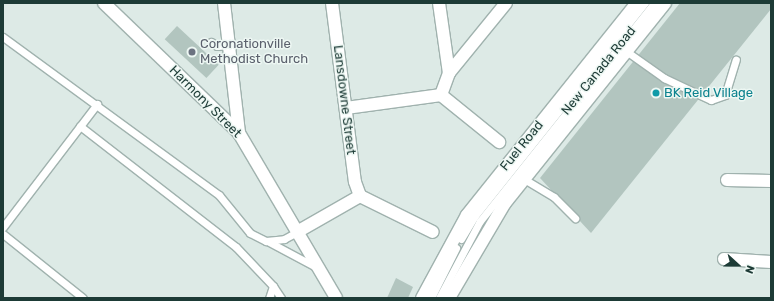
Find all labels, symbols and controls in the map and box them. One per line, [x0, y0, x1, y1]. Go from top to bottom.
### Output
street label: New Canada Road [558, 24, 640, 118]
place label: Coronationville Methodist Church [200, 37, 308, 68]
street label: Lansdowne Street [330, 44, 358, 156]
marker: Coronationville Methodist Church [187, 47, 197, 57]
street label: Harmony Street [166, 63, 244, 141]
place label: BK Reid Village [664, 85, 754, 101]
marker: BK Reid Village [651, 88, 661, 98]
street label: Fuel Road [497, 118, 547, 174]
north arrow [718, 245, 758, 285]
text: N [742, 263, 757, 275]

